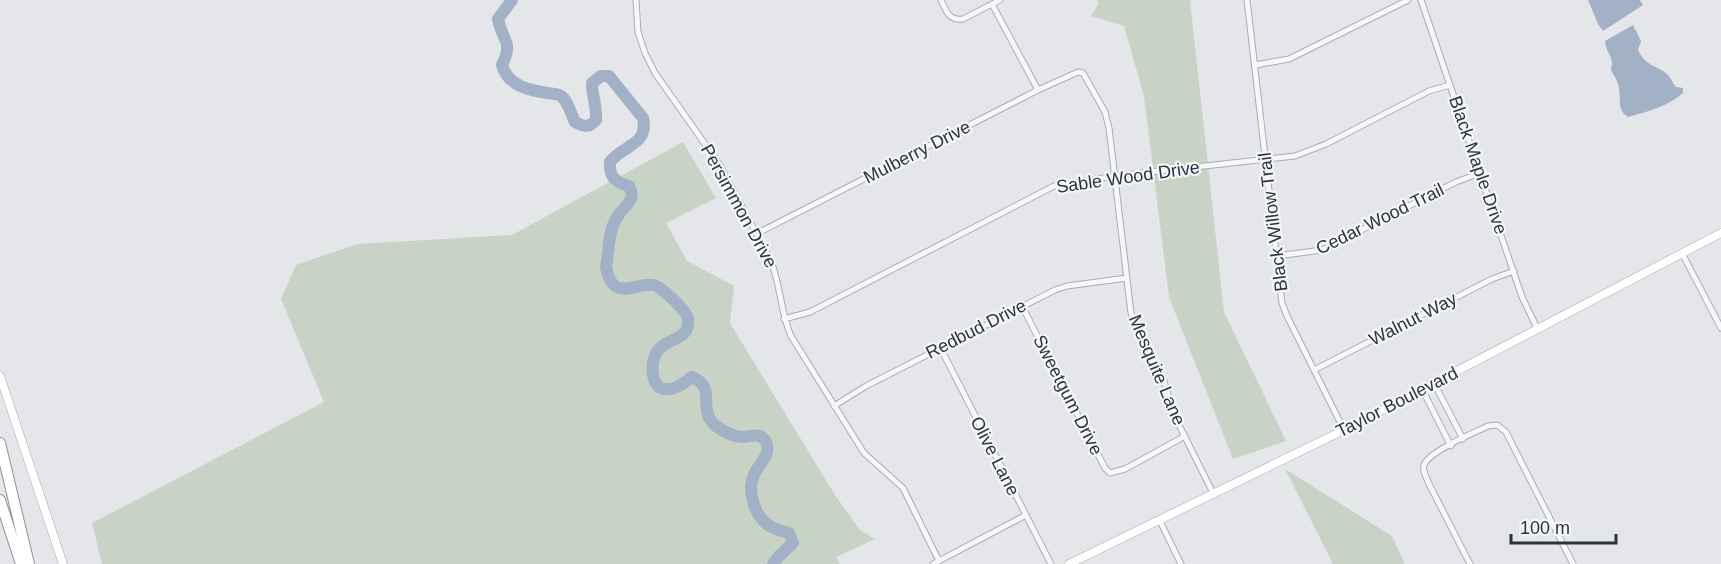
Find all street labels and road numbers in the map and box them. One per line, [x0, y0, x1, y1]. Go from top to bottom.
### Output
street label: Black Maple Drive [1445, 93, 1511, 237]
street label: Mulberry Drive [860, 117, 974, 187]
street label: Persimmon Drive [697, 141, 781, 271]
street label: Black Willow Trail [1255, 151, 1291, 293]
street label: Sable Wood Drive [1055, 157, 1201, 197]
street label: Cedar Wood Trail [1313, 179, 1447, 259]
street label: Walnut Way [1366, 288, 1460, 350]
street label: Redbud Drive [922, 295, 1030, 363]
street label: Mesquite Lane [1125, 312, 1189, 428]
street label: Sweetgum Drive [1029, 332, 1107, 458]
street label: Taylor Boulevard [1333, 363, 1461, 441]
street label: Olive Lane [967, 413, 1023, 499]

